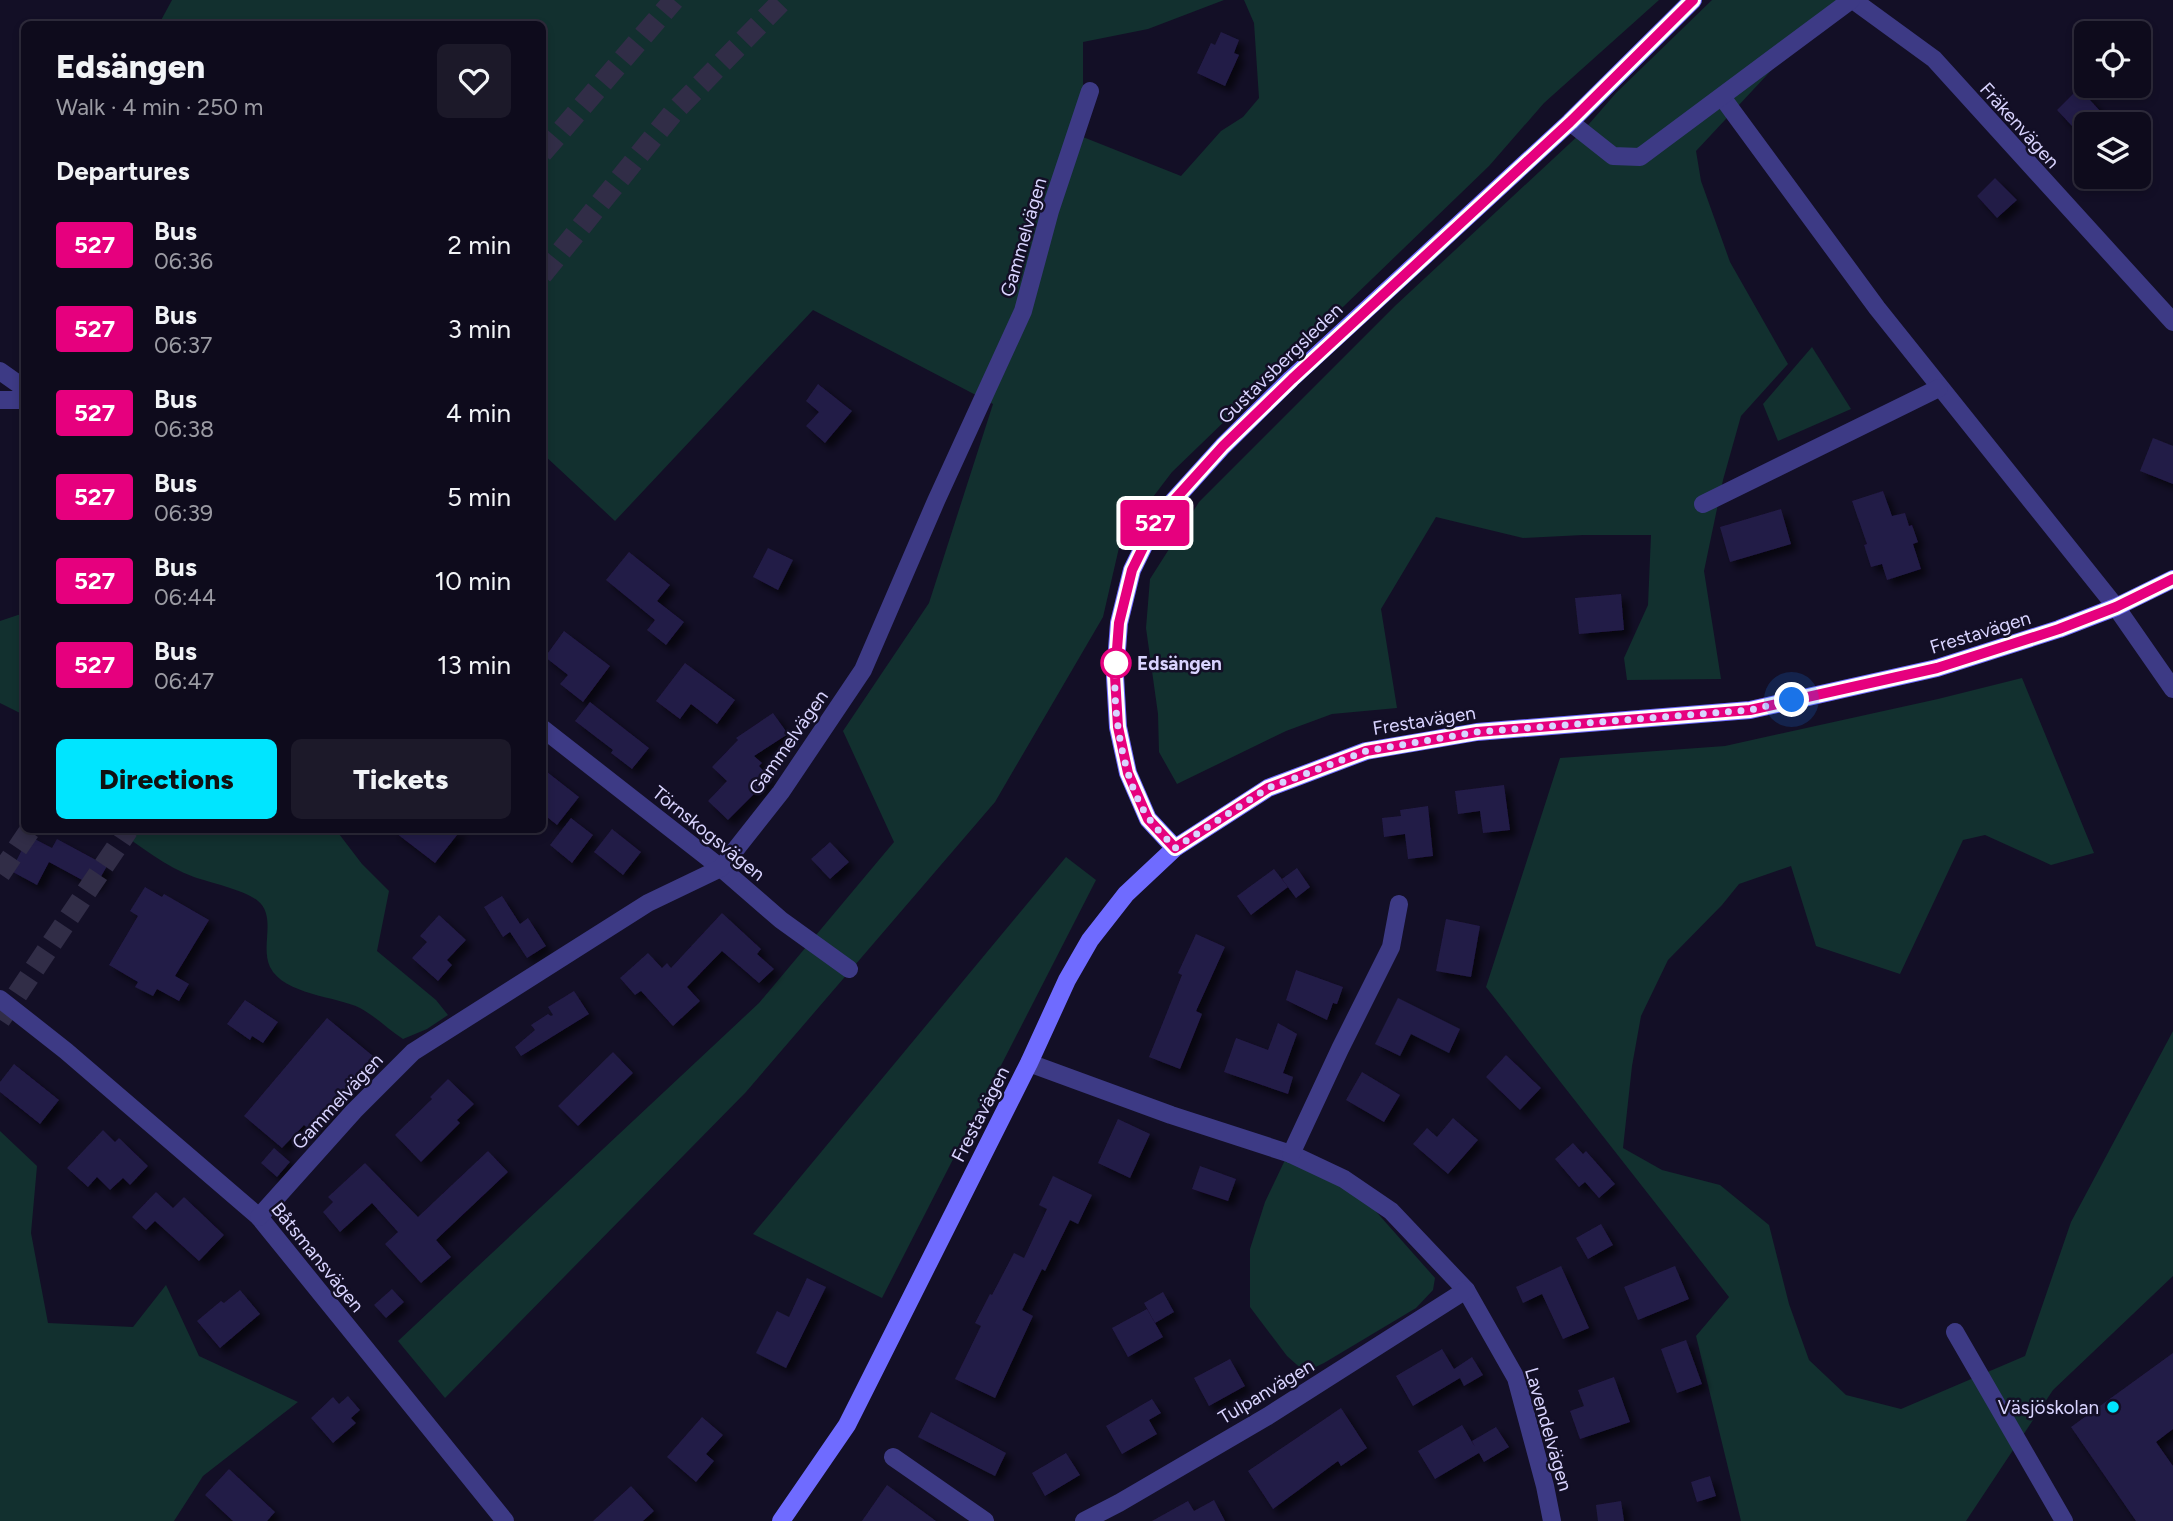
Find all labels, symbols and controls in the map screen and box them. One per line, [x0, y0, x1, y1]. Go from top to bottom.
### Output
map controls [2074, 21, 2151, 189]
button: locate [2074, 21, 2151, 98]
button: heart [437, 44, 511, 118]
text: Edsängen [56, 47, 205, 86]
street label: Fräkenvägen [1975, 78, 2064, 173]
text: Walk · 4 min · 250 m [56, 93, 263, 121]
button: layers [2074, 112, 2151, 189]
text: Departures [56, 155, 190, 187]
street label: Gammelvägen [996, 175, 1051, 299]
text: Bus [154, 215, 197, 247]
text: 2 min [447, 229, 511, 261]
text: 527 [74, 230, 115, 259]
text: 06:36 [154, 247, 213, 275]
street label: Gustavsbergsleden [1213, 298, 1347, 429]
text: Bus [154, 299, 197, 331]
text: 3 min [448, 313, 511, 345]
text: 527 [74, 314, 115, 343]
text: 06:37 [154, 331, 212, 359]
text: Bus [154, 383, 197, 415]
text: 4 min [446, 397, 511, 429]
text: 527 [74, 398, 115, 427]
text: 06:38 [154, 415, 214, 443]
text: Bus [154, 467, 197, 499]
text: 5 min [447, 481, 511, 513]
text: 527 [74, 482, 115, 511]
text: 06:39 [154, 499, 213, 527]
line badge: 527 [1115, 500, 1195, 546]
text: 527 [1134, 508, 1176, 537]
text: Bus [154, 551, 197, 583]
text: 10 min [435, 565, 511, 597]
text: 527 [74, 566, 115, 595]
text: 06:44 [154, 583, 216, 611]
street label: Frestavägen [1927, 606, 2033, 659]
text: Bus [154, 635, 197, 667]
marker: Edsängen [1101, 648, 1131, 678]
text: 13 min [437, 649, 511, 681]
text: 527 [74, 650, 115, 679]
place label: Edsängen [1137, 652, 1222, 675]
text: 06:47 [154, 667, 214, 695]
your location [1774, 682, 1809, 717]
street label: Gammelvägen [744, 685, 833, 799]
street label: Frestavägen [1371, 701, 1477, 740]
button: Directions [56, 739, 277, 819]
button: Tickets [291, 739, 511, 819]
street label: Törnskogsvägen [648, 781, 770, 886]
street label: Gammelvägen [287, 1049, 388, 1154]
street label: Frestavägen [947, 1063, 1014, 1166]
street label: Båtsmansvägen [266, 1198, 369, 1317]
street label: Tulpanvägen [1214, 1354, 1318, 1429]
street label: Lavendelvägen [1520, 1365, 1577, 1494]
place label: Väsjöskolan [1998, 1396, 2099, 1419]
marker: Väsjöskolan [2105, 1399, 2121, 1415]

